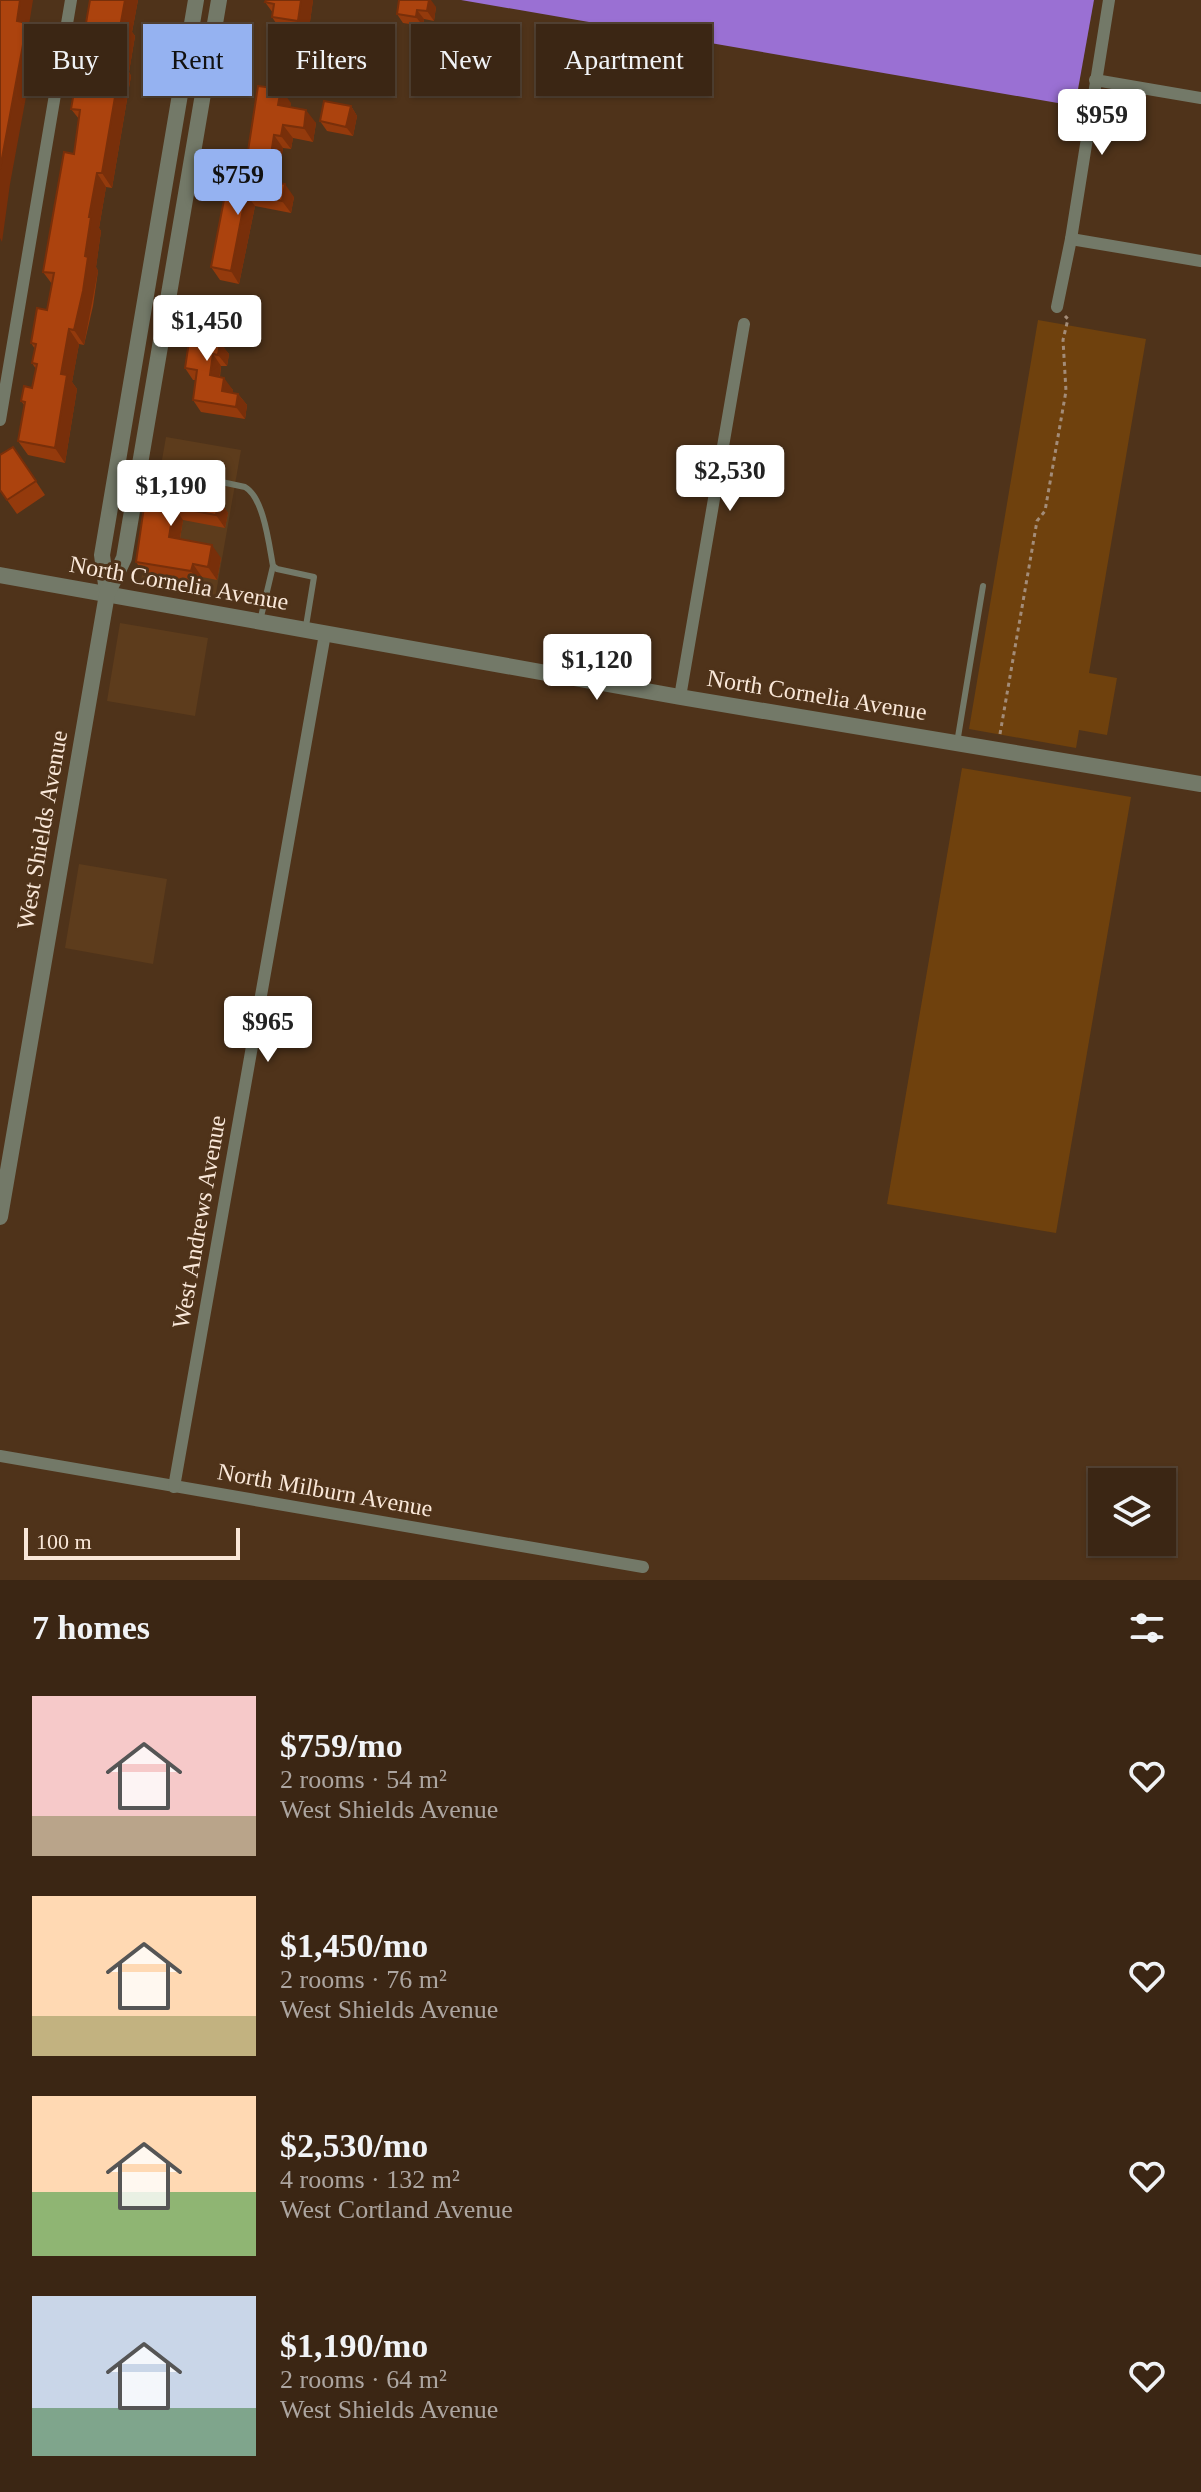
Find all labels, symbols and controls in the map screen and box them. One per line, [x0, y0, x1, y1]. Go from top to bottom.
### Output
chip: Buy [24, 24, 127, 96]
chip: Rent [143, 24, 252, 96]
chip: Filters [268, 24, 395, 96]
chip: New [411, 24, 520, 96]
chip: Apartment [536, 24, 712, 96]
pin: $959 [1055, 89, 1149, 157]
text: $959 [1076, 100, 1128, 129]
pin: $759 [191, 149, 285, 217]
text: $759 [212, 160, 264, 189]
pin: $1,450 [142, 295, 272, 363]
text: $1,450 [171, 306, 243, 335]
pin: $2,530 [665, 445, 795, 513]
text: $2,530 [694, 456, 766, 485]
pin: $1,190 [106, 460, 236, 528]
text: $1,190 [135, 471, 207, 500]
street label: North Cornelia Avenue [67, 551, 291, 615]
pin: $1,120 [532, 634, 662, 702]
text: $1,120 [561, 645, 633, 674]
street label: North Cornelia Avenue [705, 665, 929, 725]
street label: West Shields Avenue [12, 728, 72, 932]
pin: $965 [221, 996, 315, 1064]
text: $965 [242, 1007, 294, 1036]
street label: West Andrews Avenue [167, 1113, 231, 1331]
street label: North Milburn Avenue [215, 1458, 435, 1522]
map controls [1088, 1468, 1176, 1556]
button: layers [1088, 1468, 1176, 1556]
scale bar [24, 1524, 240, 1560]
text: 100 m [36, 1529, 92, 1554]
icon: filters [1125, 1606, 1169, 1650]
text: 7 homes [32, 1609, 150, 1646]
text: $759/mo [280, 1727, 403, 1764]
icon: home [96, 1728, 192, 1824]
icon: heart [1125, 1754, 1169, 1798]
text: 2 rooms · 54 m² [280, 1765, 447, 1794]
text: West Shields Avenue [280, 1795, 498, 1824]
text: $1,450/mo [280, 1927, 428, 1964]
icon: home [96, 1928, 192, 2024]
icon: heart [1125, 1954, 1169, 1998]
text: 2 rooms · 76 m² [280, 1965, 447, 1994]
text: West Shields Avenue [280, 1995, 498, 2024]
text: $2,530/mo [280, 2127, 428, 2164]
icon: home [96, 2128, 192, 2224]
icon: heart [1125, 2154, 1169, 2198]
text: 4 rooms · 132 m² [280, 2165, 460, 2194]
text: West Cortland Avenue [280, 2195, 513, 2224]
text: $1,190/mo [280, 2327, 428, 2364]
icon: home [96, 2328, 192, 2424]
icon: heart [1125, 2354, 1169, 2398]
text: 2 rooms · 64 m² [280, 2365, 447, 2394]
text: West Shields Avenue [280, 2395, 498, 2424]

